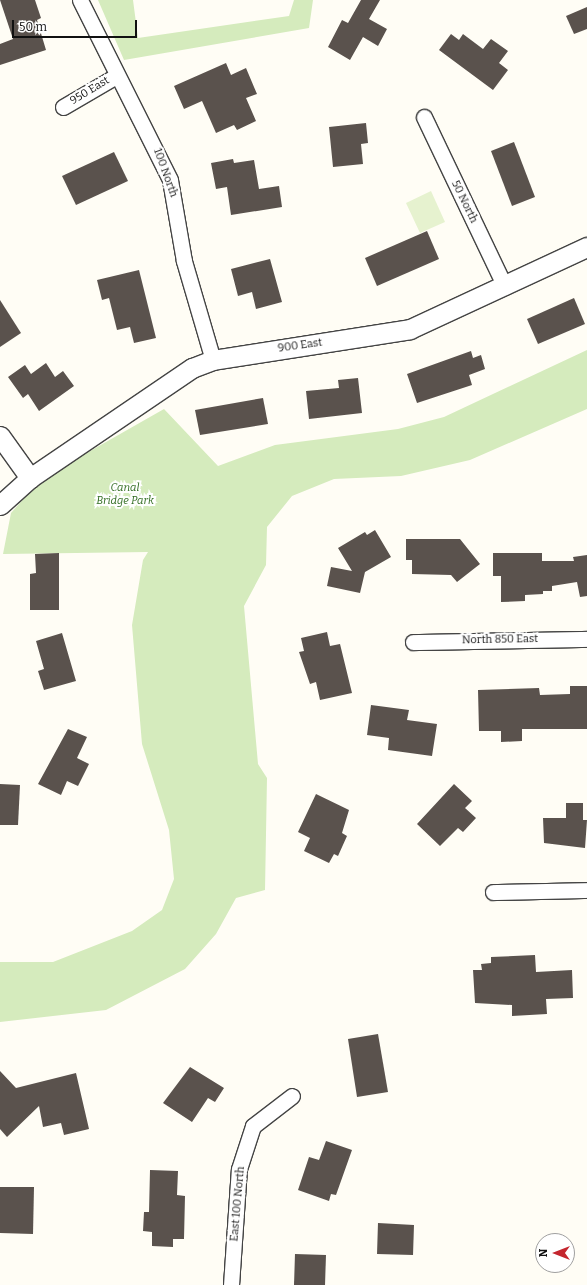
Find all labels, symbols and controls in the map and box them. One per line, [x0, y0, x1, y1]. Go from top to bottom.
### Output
scale bar [14, 12, 139, 38]
text: 50 m [19, 20, 47, 34]
street label: 950 East [68, 74, 112, 108]
street label: 100 North [150, 147, 180, 199]
street label: 50 North [448, 179, 480, 225]
street label: 900 East [277, 336, 323, 356]
park label: Canal Bridge Park [96, 482, 154, 508]
street label: North 850 East [462, 633, 538, 647]
street label: East 100 North [228, 1166, 248, 1242]
north arrow [535, 1233, 575, 1273]
text: N [537, 1249, 550, 1257]

